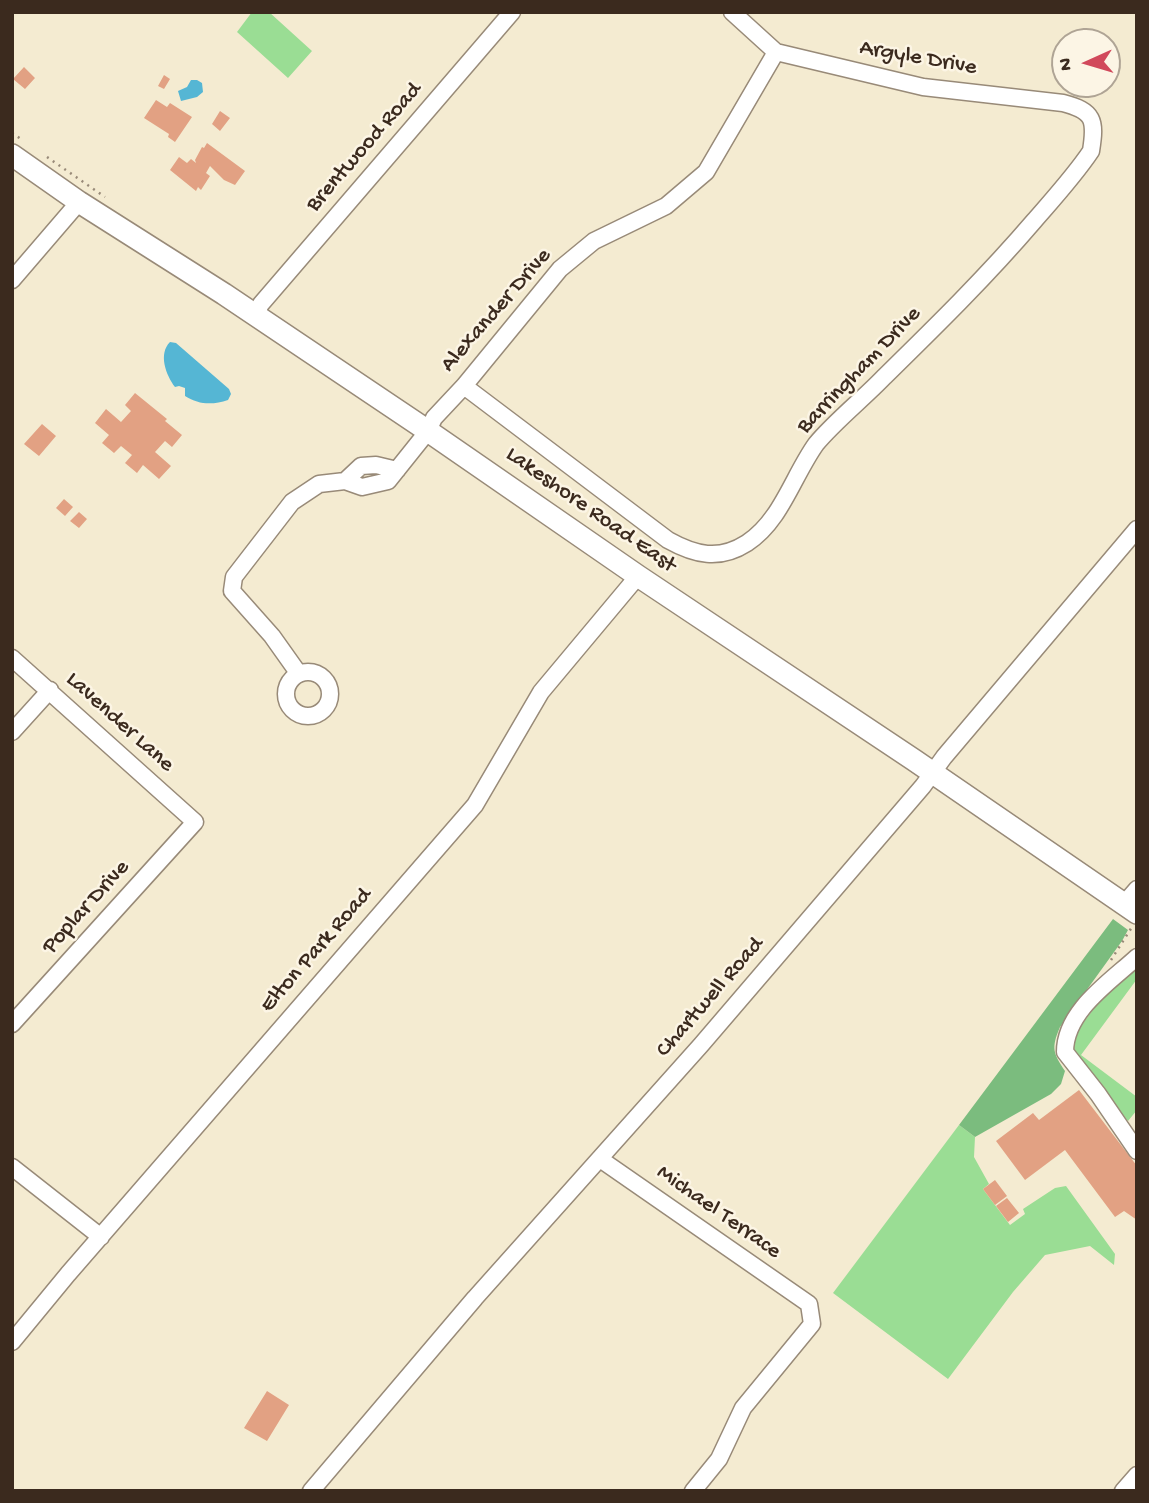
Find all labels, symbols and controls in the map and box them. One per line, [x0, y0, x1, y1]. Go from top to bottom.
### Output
north arrow [1051, 28, 1121, 98]
street label: Argyle Drive [857, 35, 979, 83]
text: N [1055, 57, 1078, 71]
street label: Brentwood Road [301, 77, 429, 219]
street label: Alexander Drive [436, 243, 558, 379]
street label: Barringham Drive [792, 301, 928, 441]
street label: Lakeshore Road East [499, 442, 681, 580]
street label: Lavender Lane [59, 667, 179, 779]
street label: Poplar Drive [37, 855, 137, 961]
street label: Elton Park Road [255, 883, 379, 1019]
street label: Chartwell Road [651, 932, 771, 1064]
street label: Michael Terrace [650, 1160, 786, 1266]

